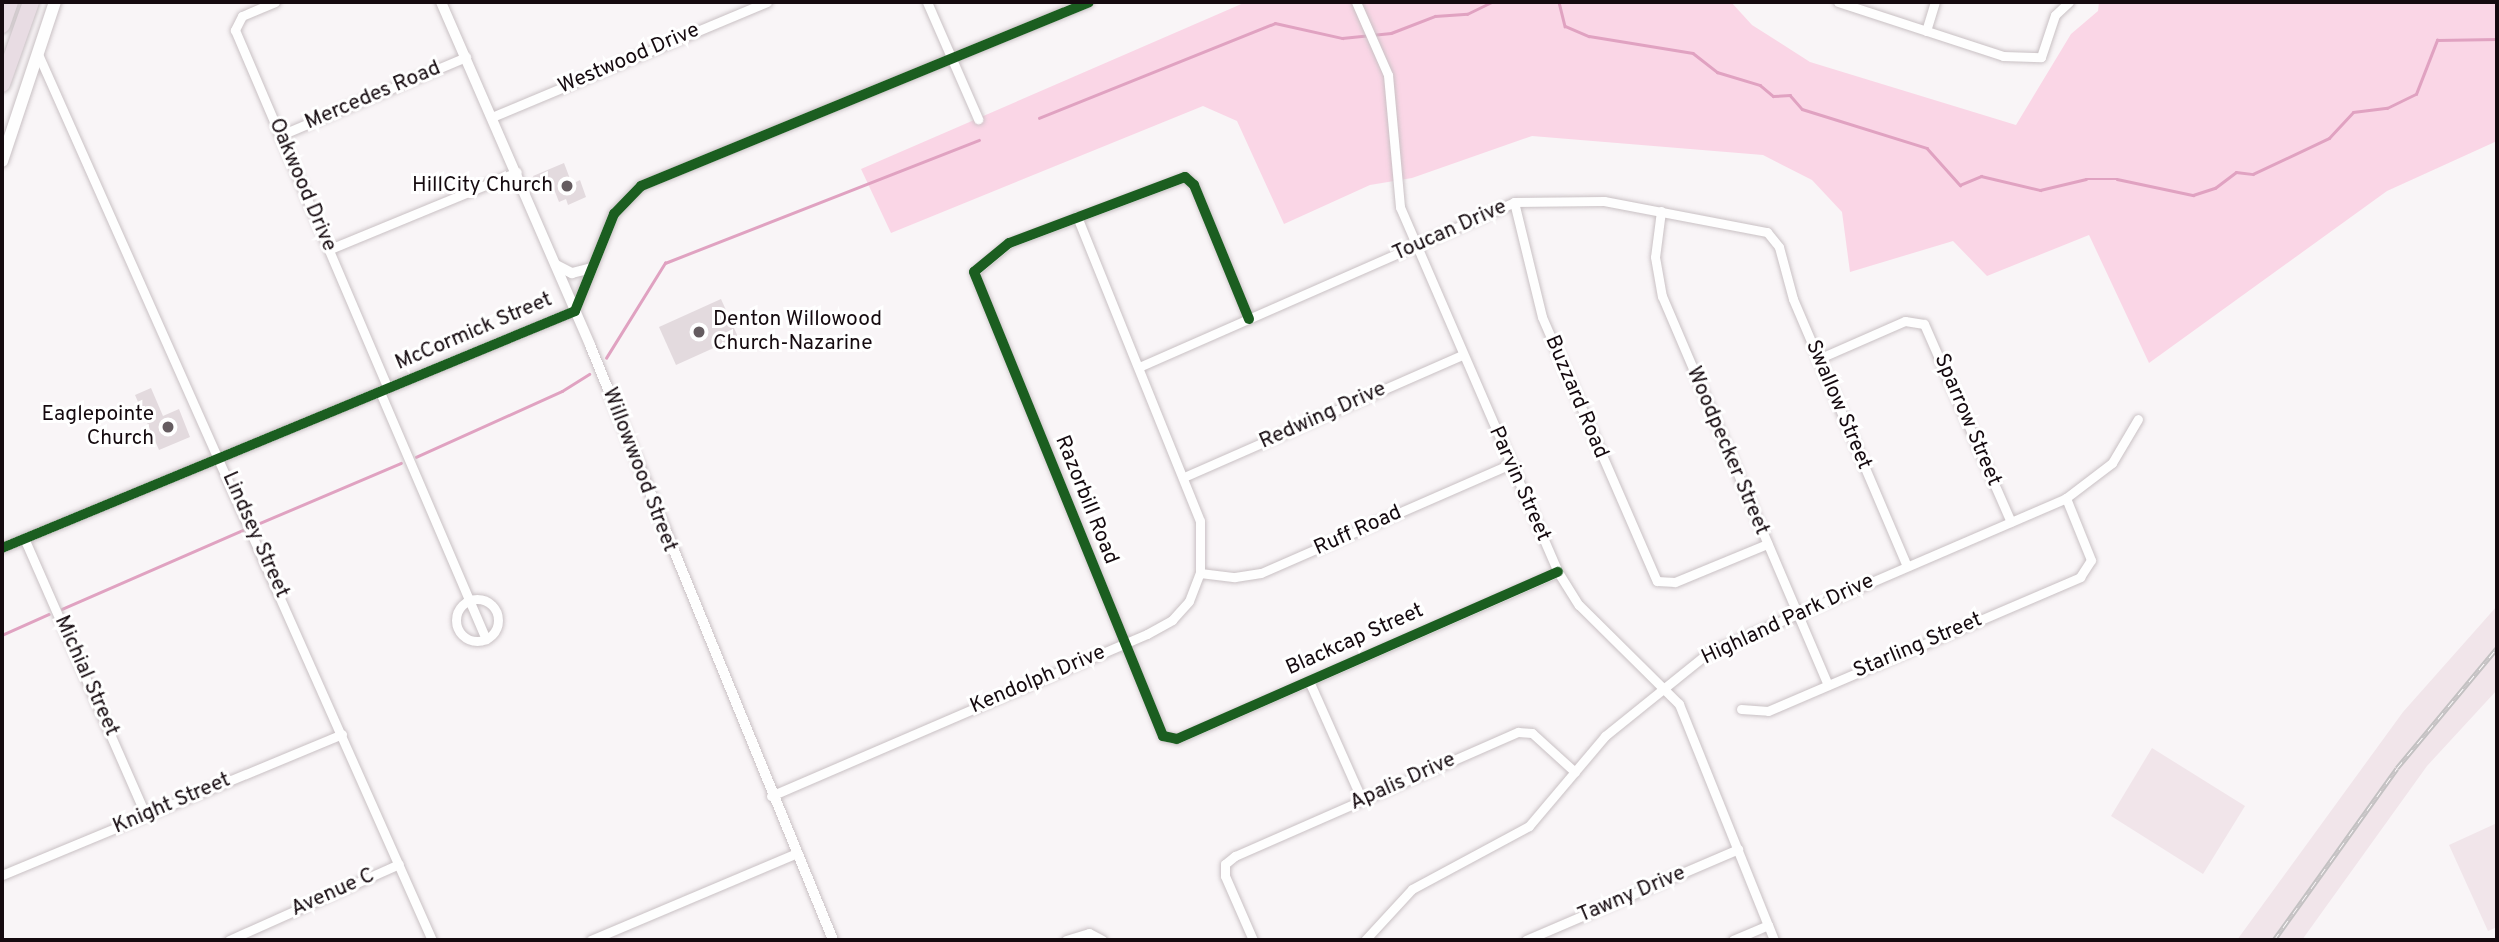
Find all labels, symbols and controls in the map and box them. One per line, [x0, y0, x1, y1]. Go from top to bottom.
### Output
street label: Westwood Drive [555, 18, 703, 100]
street label: Mercedes Road [301, 56, 445, 136]
street label: Oakwood Drive [263, 115, 341, 255]
place label: HillCity Church [412, 173, 553, 199]
marker: HillCity Church [559, 178, 575, 194]
street label: Toucan Drive [1389, 195, 1511, 267]
street label: McCormick Street [392, 288, 556, 376]
place label: Denton Willowood Church-Nazarine [713, 307, 882, 357]
marker: Denton Willowood Church-Nazarine [691, 324, 707, 340]
street label: Buzzard Road [1539, 332, 1613, 462]
street label: Swallow Street [1799, 337, 1877, 473]
street label: Sparrow Street [1928, 350, 2006, 490]
street label: Woodpecker Street [1680, 363, 1774, 539]
street label: Redwing Drive [1256, 377, 1390, 455]
street label: Willowwood Street [596, 384, 682, 556]
place label: Eaglepointe Church [42, 402, 154, 452]
marker: Eaglepointe Church [160, 419, 176, 435]
street label: Parvin Street [1482, 423, 1556, 545]
street label: Razorbill Road [1049, 432, 1123, 568]
street label: Lindsey Street [216, 468, 294, 602]
street label: Ruff Road [1310, 501, 1406, 561]
street label: Highland Park Drive [1698, 569, 1878, 671]
street label: Blackcap Street [1282, 598, 1428, 682]
street label: Starling Street [1850, 608, 1986, 684]
street label: Michial Street [48, 612, 124, 740]
street label: Kendolph Drive [967, 640, 1109, 720]
street label: Apalis Drive [1346, 748, 1460, 816]
street label: Knight Street [110, 768, 234, 840]
street label: Tawny Drive [1574, 861, 1690, 929]
street label: Avenue C [287, 863, 379, 923]

